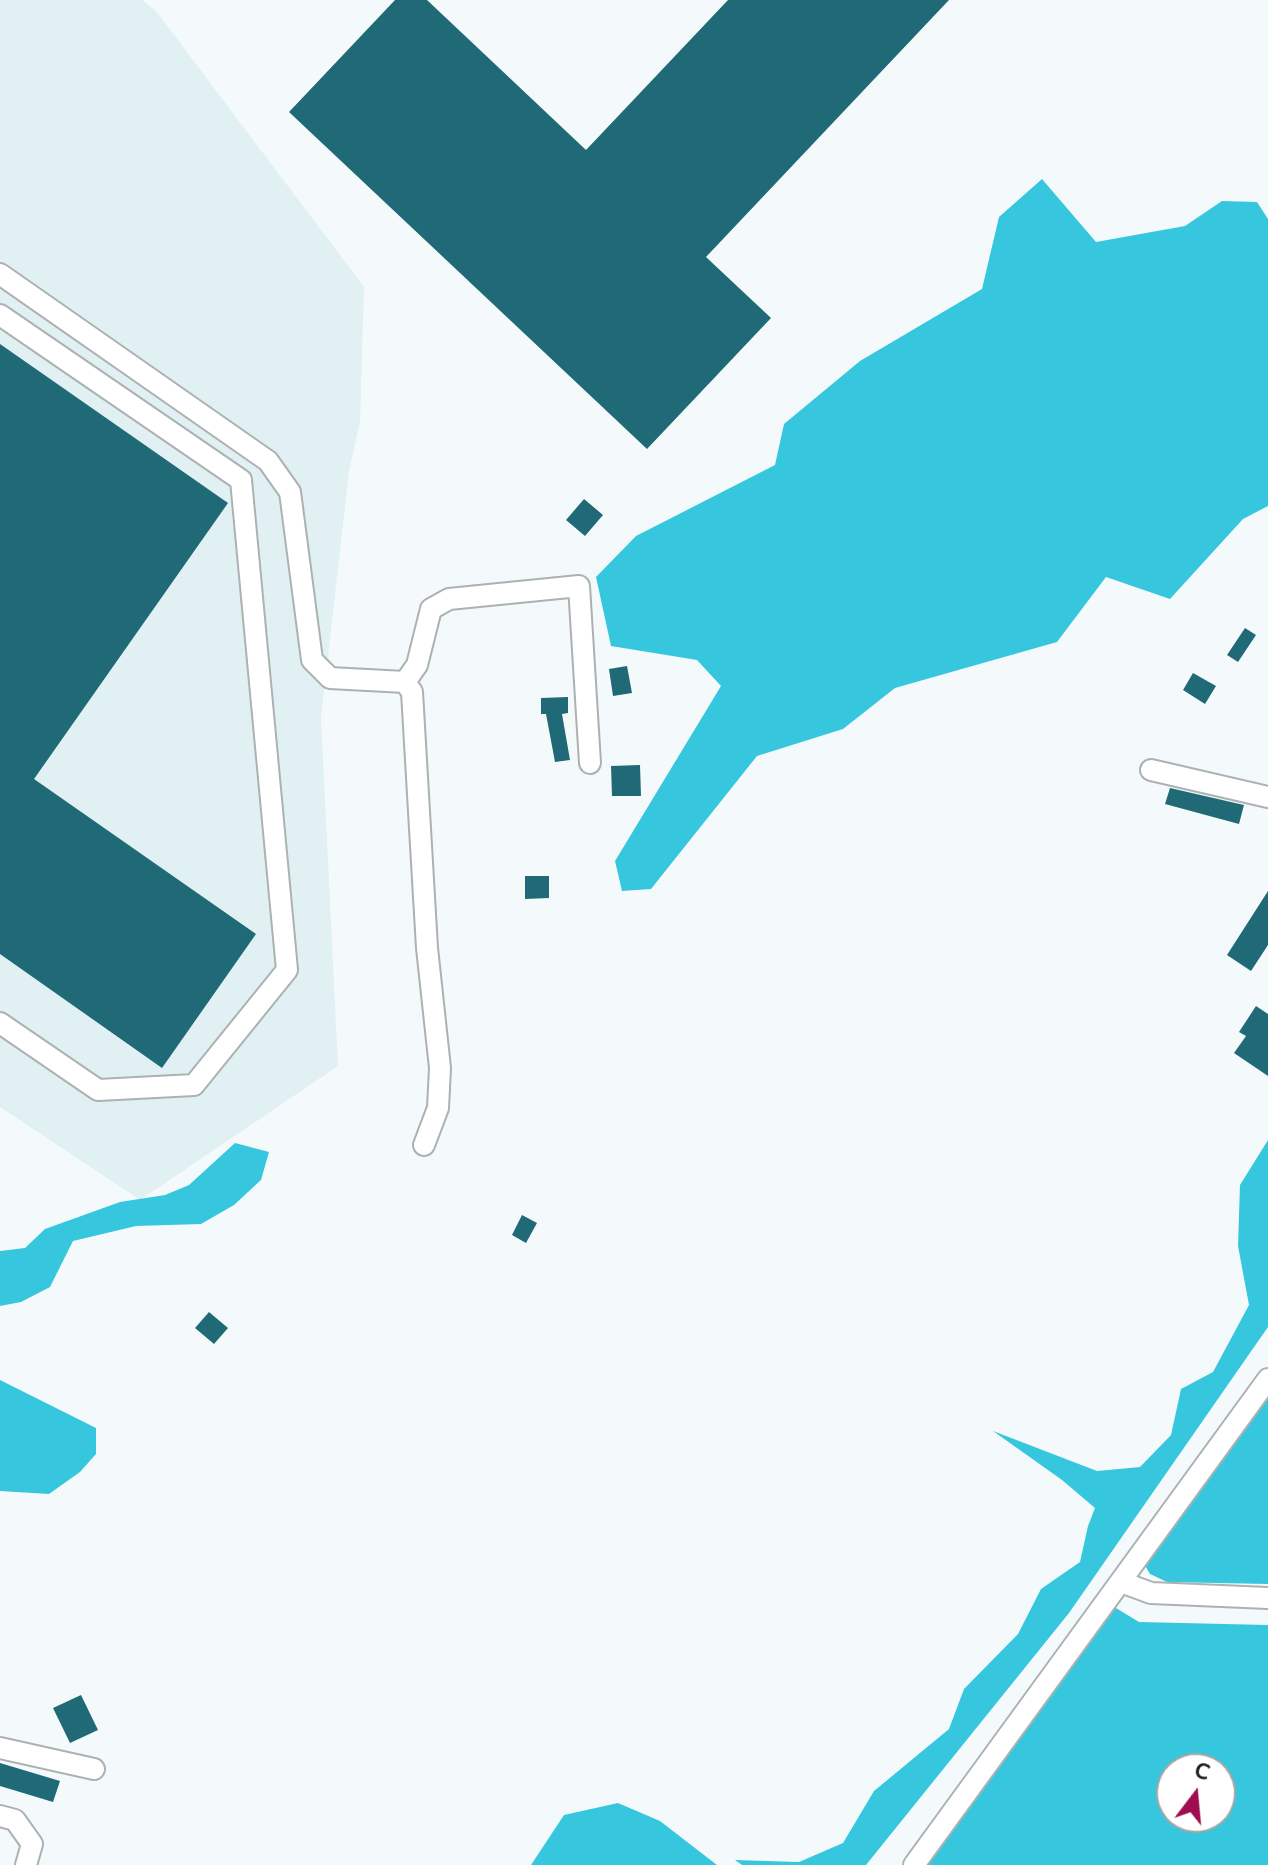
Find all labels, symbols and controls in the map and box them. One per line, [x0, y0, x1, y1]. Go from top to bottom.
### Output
north arrow [1156, 1753, 1236, 1833]
text: С [1191, 1755, 1213, 1788]

